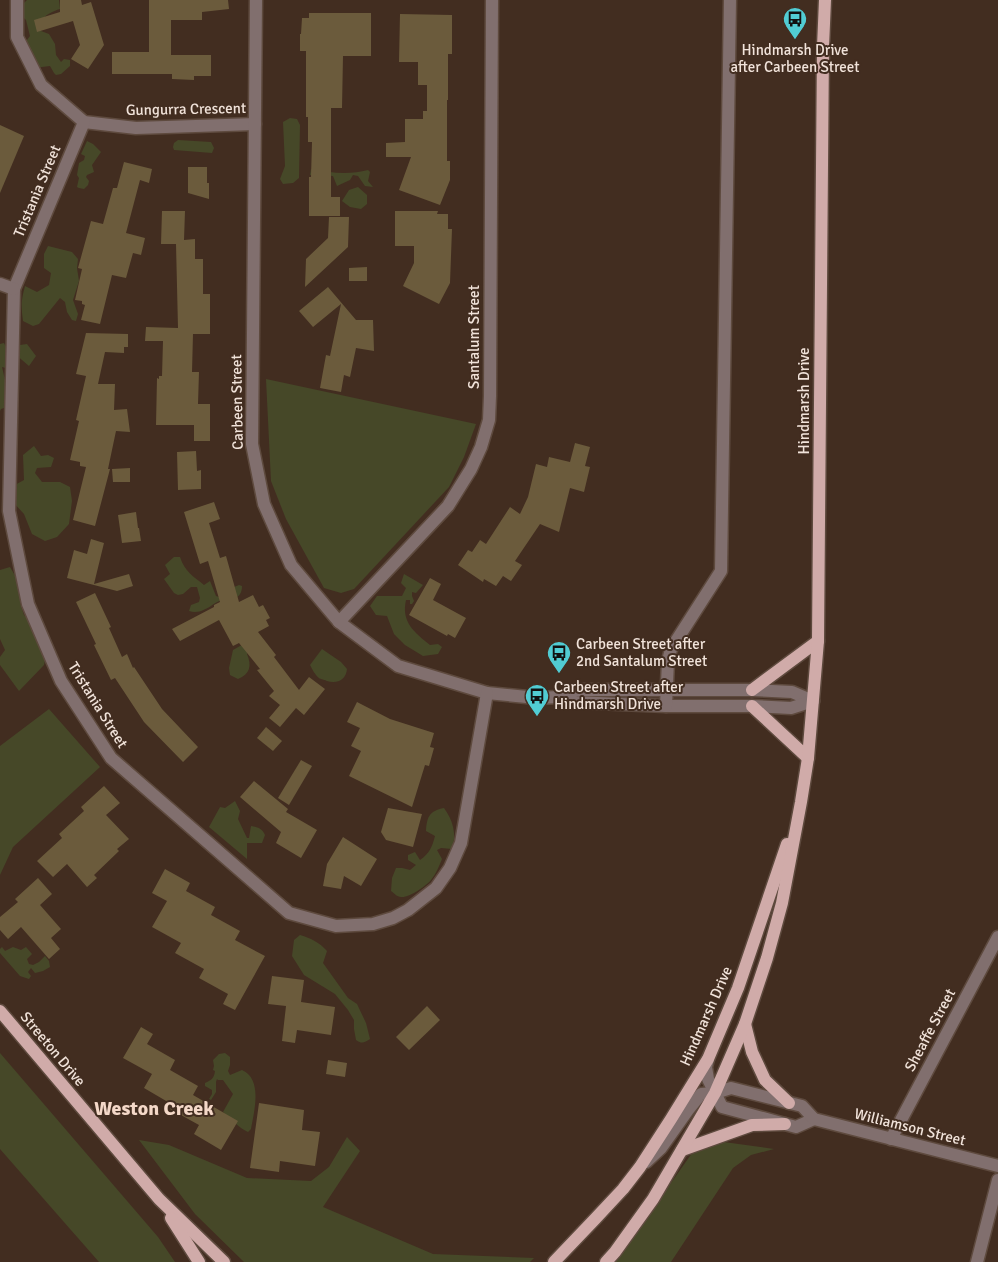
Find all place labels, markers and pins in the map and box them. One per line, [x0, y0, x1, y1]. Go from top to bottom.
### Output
bus stop icon: Hindmarsh Drive after Carbeen Street [782, 6, 808, 40]
place label: Hindmarsh Drive after Carbeen Street [730, 41, 860, 76]
place label: Carbeen Street after 2nd Santalum Street [576, 635, 707, 670]
bus stop icon: Carbeen Street after 2nd Santalum Street [546, 640, 572, 674]
place label: Carbeen Street after Hindmarsh Drive [554, 678, 684, 713]
bus stop icon: Carbeen Street after Hindmarsh Drive [524, 683, 550, 717]

